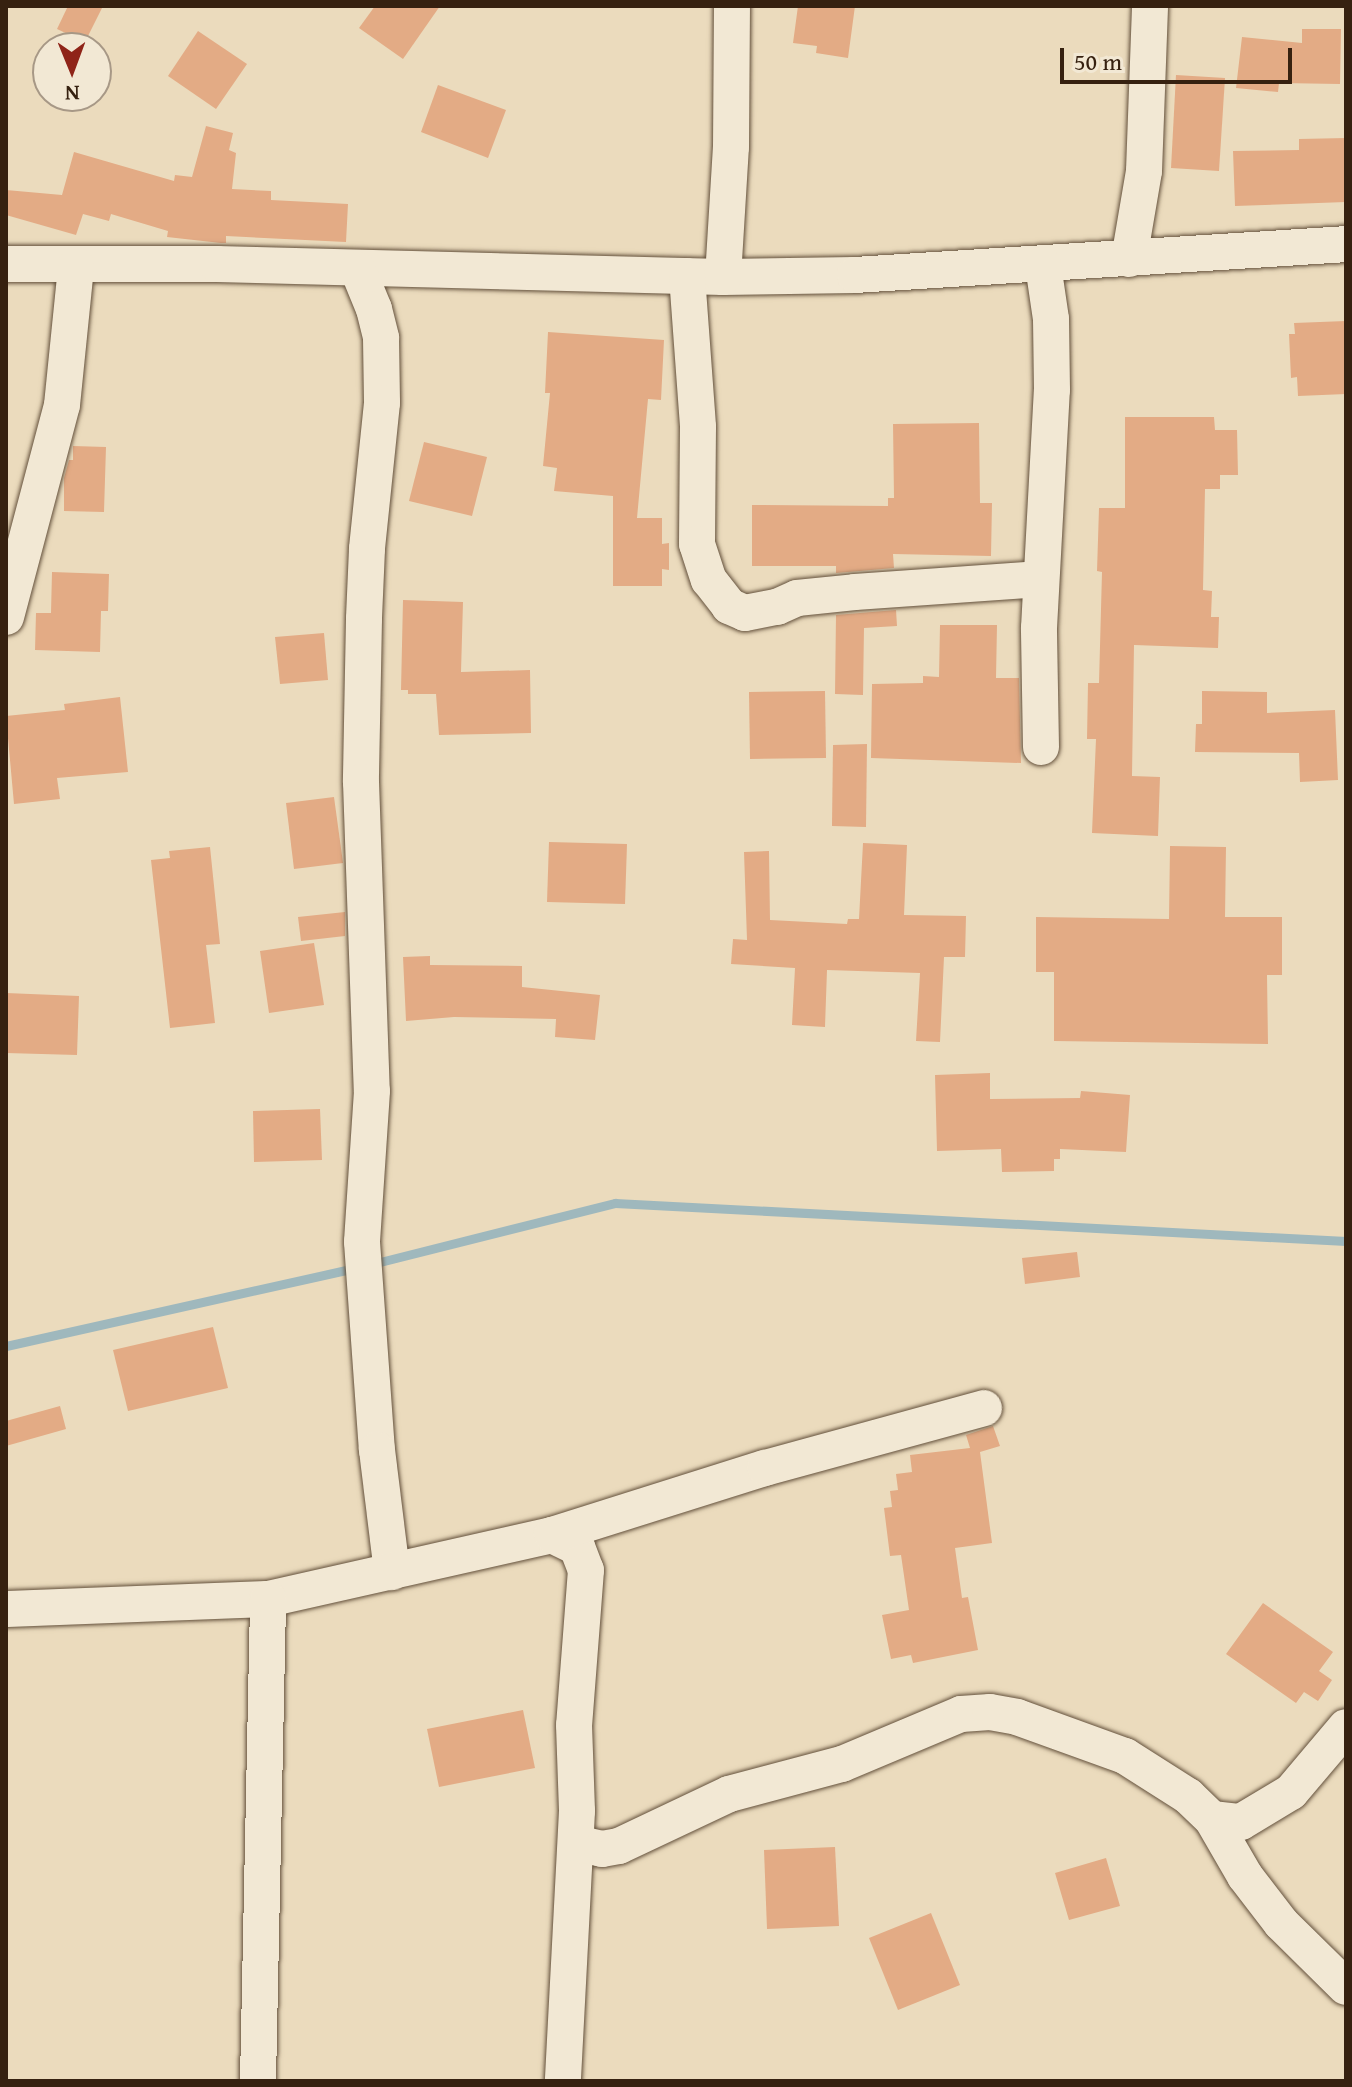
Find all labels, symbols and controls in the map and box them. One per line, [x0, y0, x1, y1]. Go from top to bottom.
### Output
north arrow [32, 32, 112, 112]
scale bar [1064, 32, 1296, 82]
text: 50 m [1074, 44, 1122, 79]
text: N [65, 78, 80, 110]

